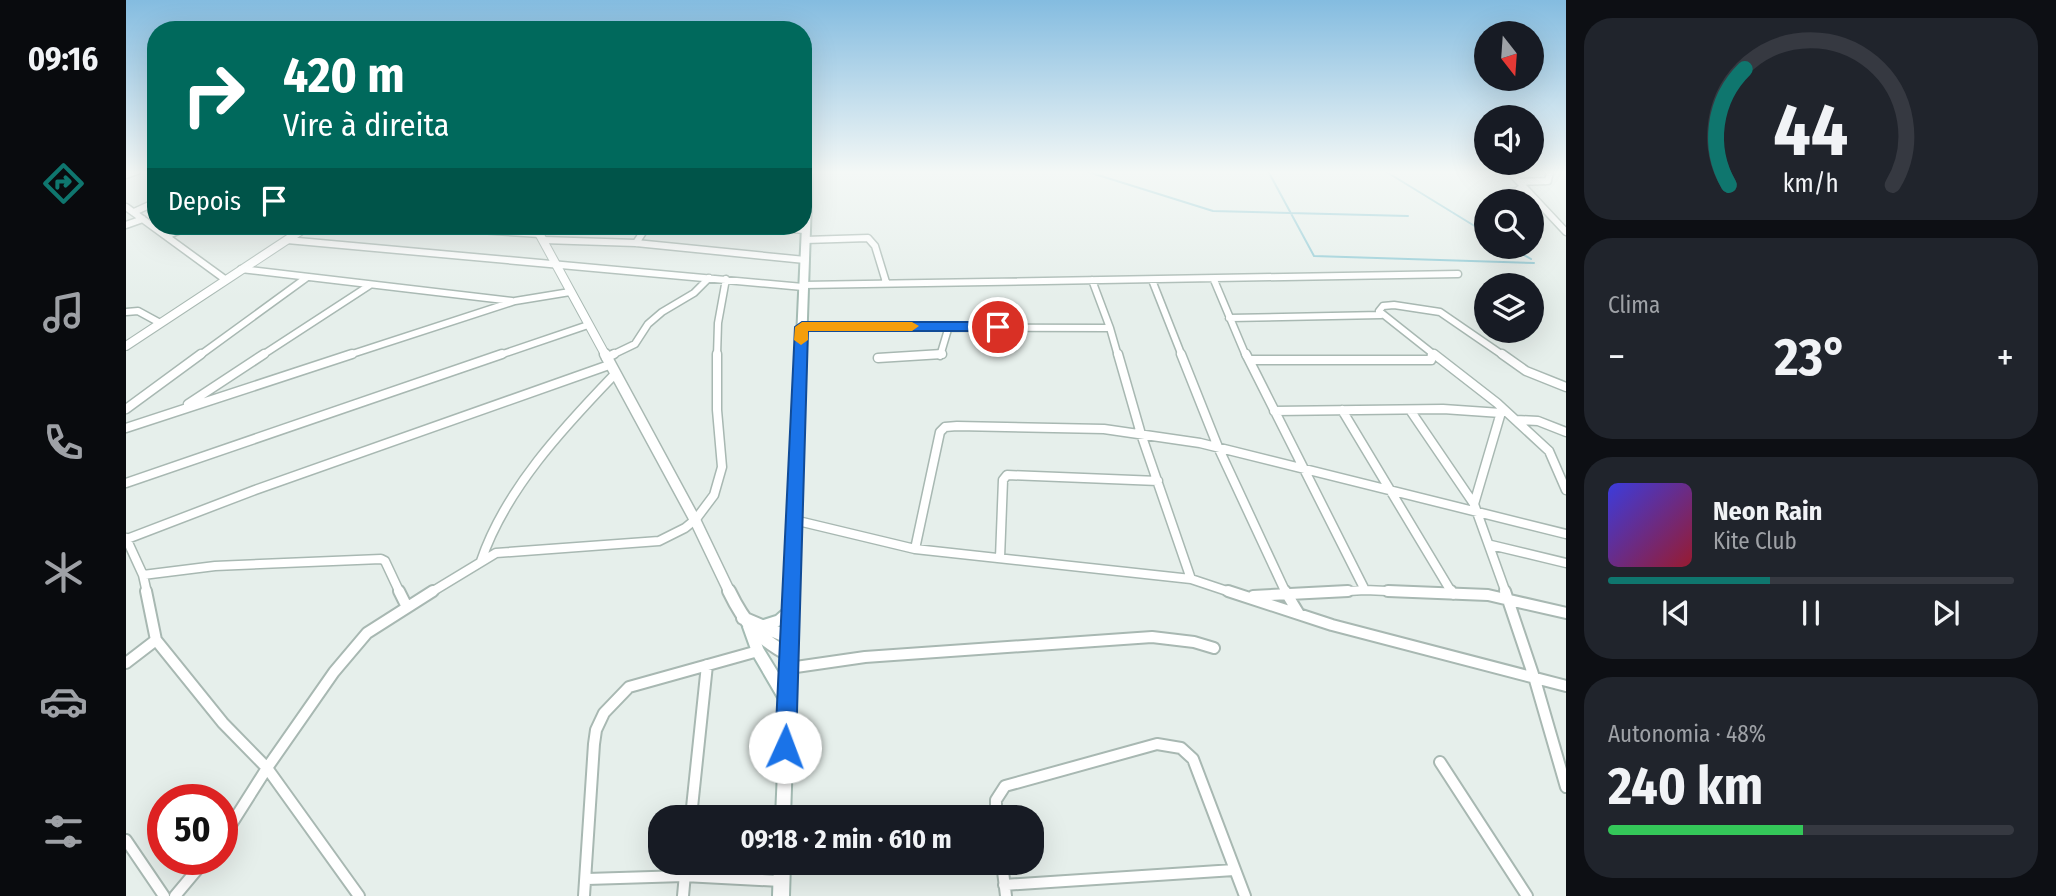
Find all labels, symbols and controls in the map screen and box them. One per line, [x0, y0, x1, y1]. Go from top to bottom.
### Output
north arrow [1474, 21, 1544, 91]
map controls [1474, 21, 1544, 343]
text: 09:16 [28, 40, 98, 78]
text: 420 m [283, 46, 405, 105]
icon: right [168, 49, 259, 140]
text: 44 [1774, 87, 1848, 174]
button: sound [1474, 105, 1544, 175]
text: Vire à direita [283, 106, 449, 144]
icon: directions [39, 159, 88, 208]
text: km/h [1783, 169, 1839, 199]
icon: arrive [255, 182, 293, 220]
text: Depois [168, 186, 241, 217]
button: search [1474, 189, 1544, 259]
button: layers [1474, 273, 1544, 343]
icon: music [39, 288, 88, 337]
text: Clima [1608, 291, 1660, 319]
pin [968, 297, 1028, 357]
icon: arrive [979, 308, 1017, 346]
text: 23° [1774, 326, 1847, 389]
text: − [1608, 334, 1625, 380]
text: + [1997, 334, 2014, 380]
icon: phone [39, 418, 88, 467]
text: Neon Rain [1713, 496, 1822, 527]
text: Kite Club [1713, 527, 1797, 555]
icon: climate [39, 548, 88, 597]
icon: previous [1657, 594, 1695, 632]
icon: pause [1792, 594, 1830, 632]
icon: next [1927, 594, 1965, 632]
icon: car [39, 677, 88, 726]
position arrow [748, 710, 822, 784]
text: Autonomia · 48% [1608, 720, 1766, 748]
text: 240 km [1608, 755, 1763, 818]
speed limit sign: 50 [147, 784, 238, 875]
icon: filters [39, 807, 88, 856]
text: 09:18 · 2 min · 610 m [740, 824, 952, 855]

